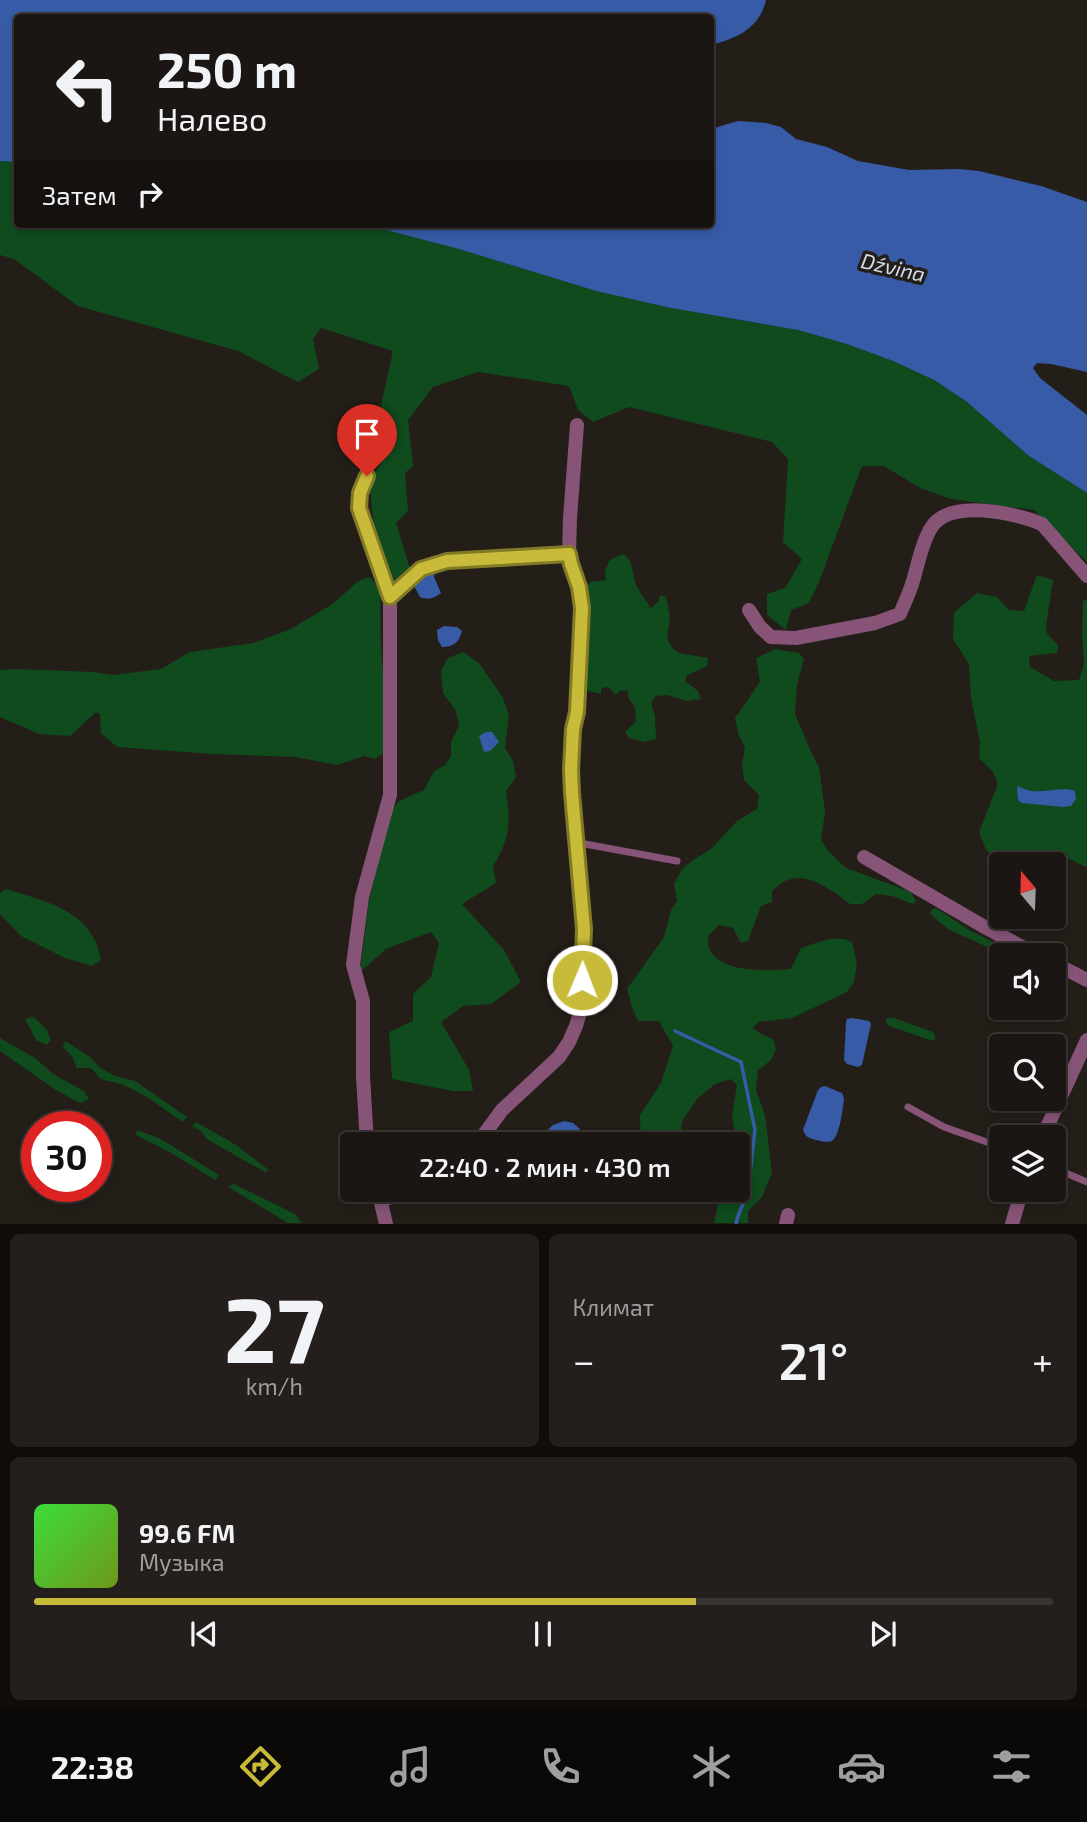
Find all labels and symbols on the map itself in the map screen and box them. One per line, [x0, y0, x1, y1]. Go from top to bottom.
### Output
water label: Dźvina [859, 247, 928, 286]
pin [337, 404, 397, 476]
north arrow [989, 852, 1066, 929]
position arrow [545, 943, 619, 1017]
speed limit sign: 30 [21, 1111, 112, 1202]

